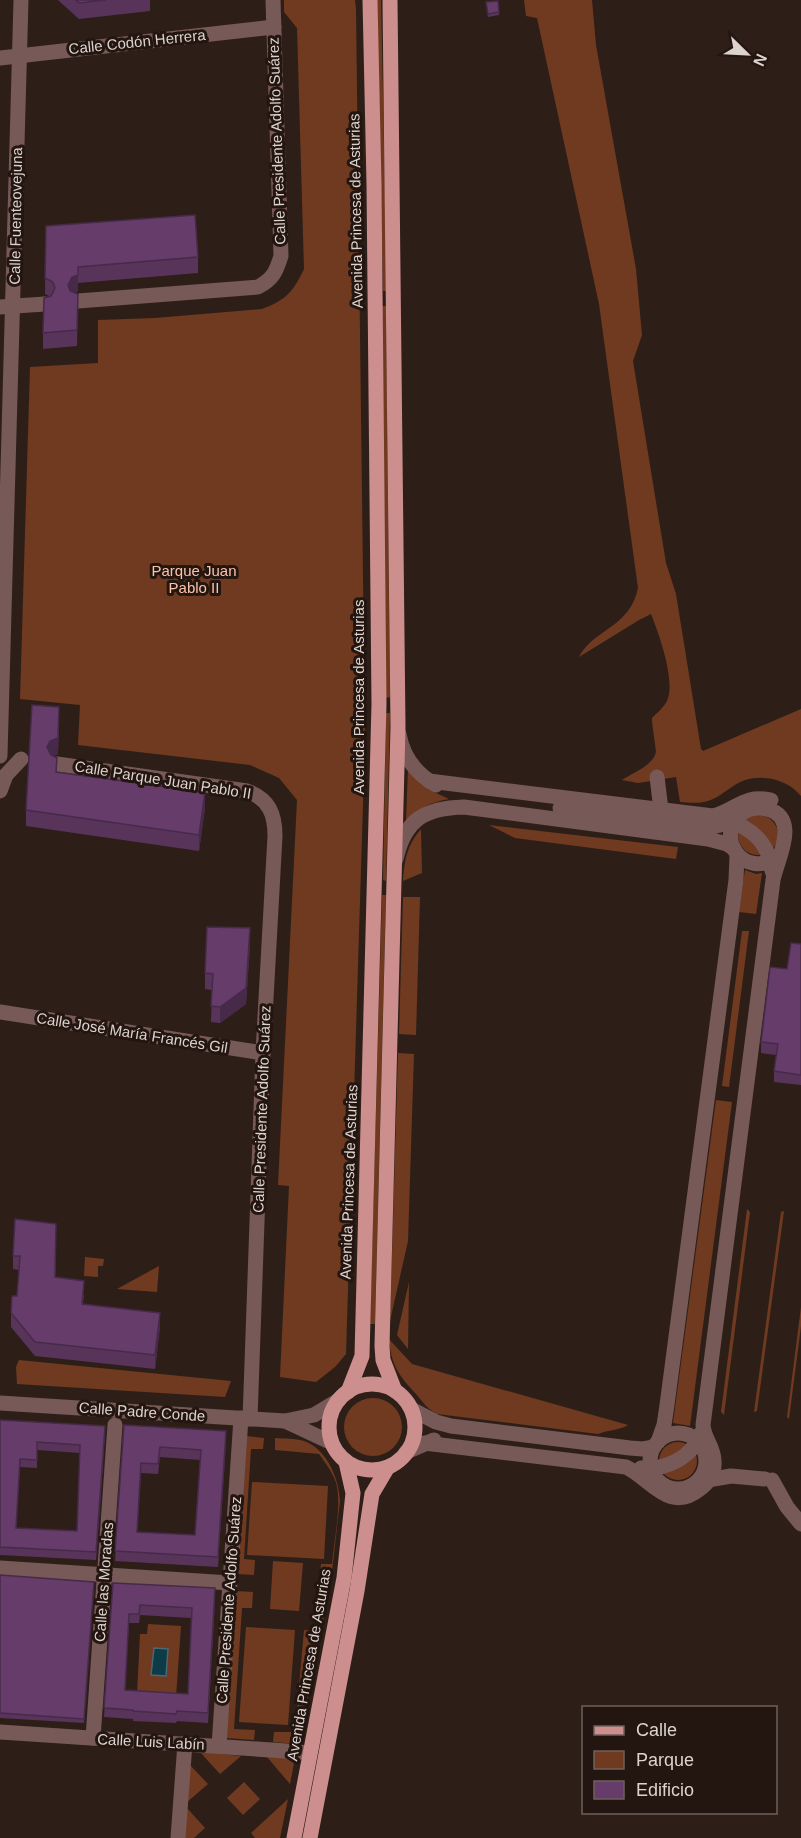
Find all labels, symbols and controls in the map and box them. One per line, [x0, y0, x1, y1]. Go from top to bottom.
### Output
north arrow [717, 24, 777, 84]
street label: Calle Codón Herrera [68, 26, 207, 57]
street label: Calle Presidente Adolfo Suárez [264, 37, 289, 245]
text: N [750, 51, 770, 69]
street label: Avenida Princesa de Asturias [345, 113, 366, 309]
street label: Calle Fuenteovejuna [6, 146, 25, 285]
park label: Parque Juan Pablo II [151, 562, 237, 596]
street label: Avenida Princesa de Asturias [350, 600, 367, 794]
street label: Calle Parque Juan Pablo II [74, 757, 253, 802]
street label: Calle Presidente Adolfo Suárez [249, 1005, 274, 1213]
street label: Calle José María Francés Gil [35, 1009, 229, 1056]
street label: Avenida Princesa de Asturias [337, 1084, 360, 1280]
street label: Calle Padre Conde [78, 1399, 206, 1424]
street label: Calle Presidente Adolfo Suárez [213, 1496, 244, 1704]
street label: Calle las Moradas [91, 1521, 116, 1642]
street label: Avenida Princesa de Asturias [283, 1567, 334, 1762]
legend [582, 1706, 777, 1814]
text: Calle [636, 1720, 677, 1740]
street label: Calle Luis Labín [97, 1730, 205, 1753]
text: Parque [636, 1750, 694, 1770]
text: Edificio [636, 1780, 694, 1800]

